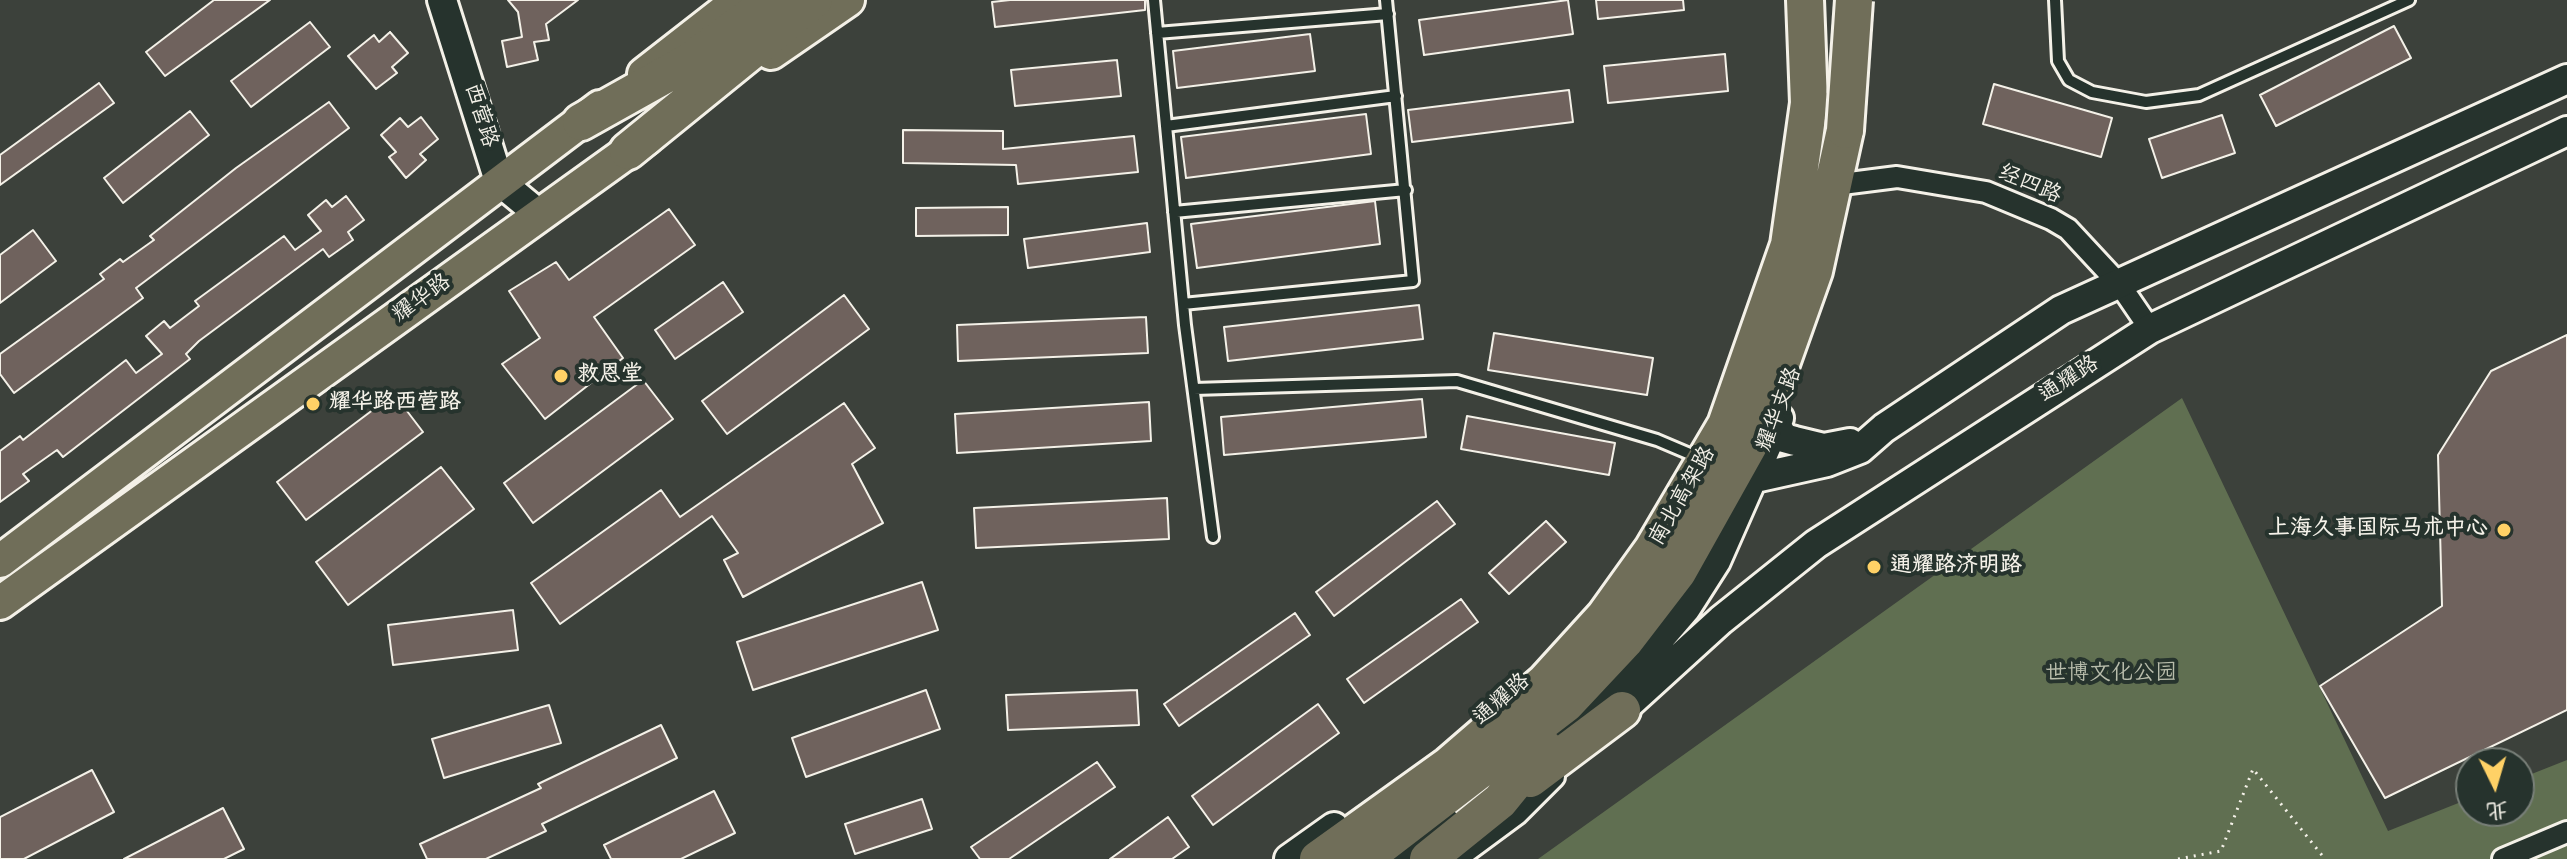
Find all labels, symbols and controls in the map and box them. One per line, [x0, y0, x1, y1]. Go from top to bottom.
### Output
street label: 西营路 [457, 81, 501, 151]
street label: 经四路 [1993, 161, 2065, 211]
street label: 耀华路 [389, 270, 457, 330]
street label: 通耀路 [2035, 352, 2105, 410]
place label: 救恩堂 [577, 363, 643, 389]
street label: 耀华支路 [1753, 364, 1809, 456]
marker: 救恩堂 [552, 367, 570, 385]
place label: 耀华路西营路 [329, 391, 461, 417]
marker: 耀华路西营路 [304, 395, 322, 413]
street label: 南北高架路 [1645, 443, 1723, 551]
place label: 上海久事国际马术中心 [2268, 517, 2488, 543]
marker: 上海久事国际马术中心 [2495, 521, 2513, 539]
place label: 通耀路济明路 [1890, 554, 2022, 580]
marker: 通耀路济明路 [1865, 558, 1883, 576]
park label: 世博文化公园 [2045, 662, 2177, 688]
street label: 通耀路 [1469, 669, 1537, 733]
north arrow [2455, 747, 2535, 827]
text: 北 [2484, 791, 2509, 828]

